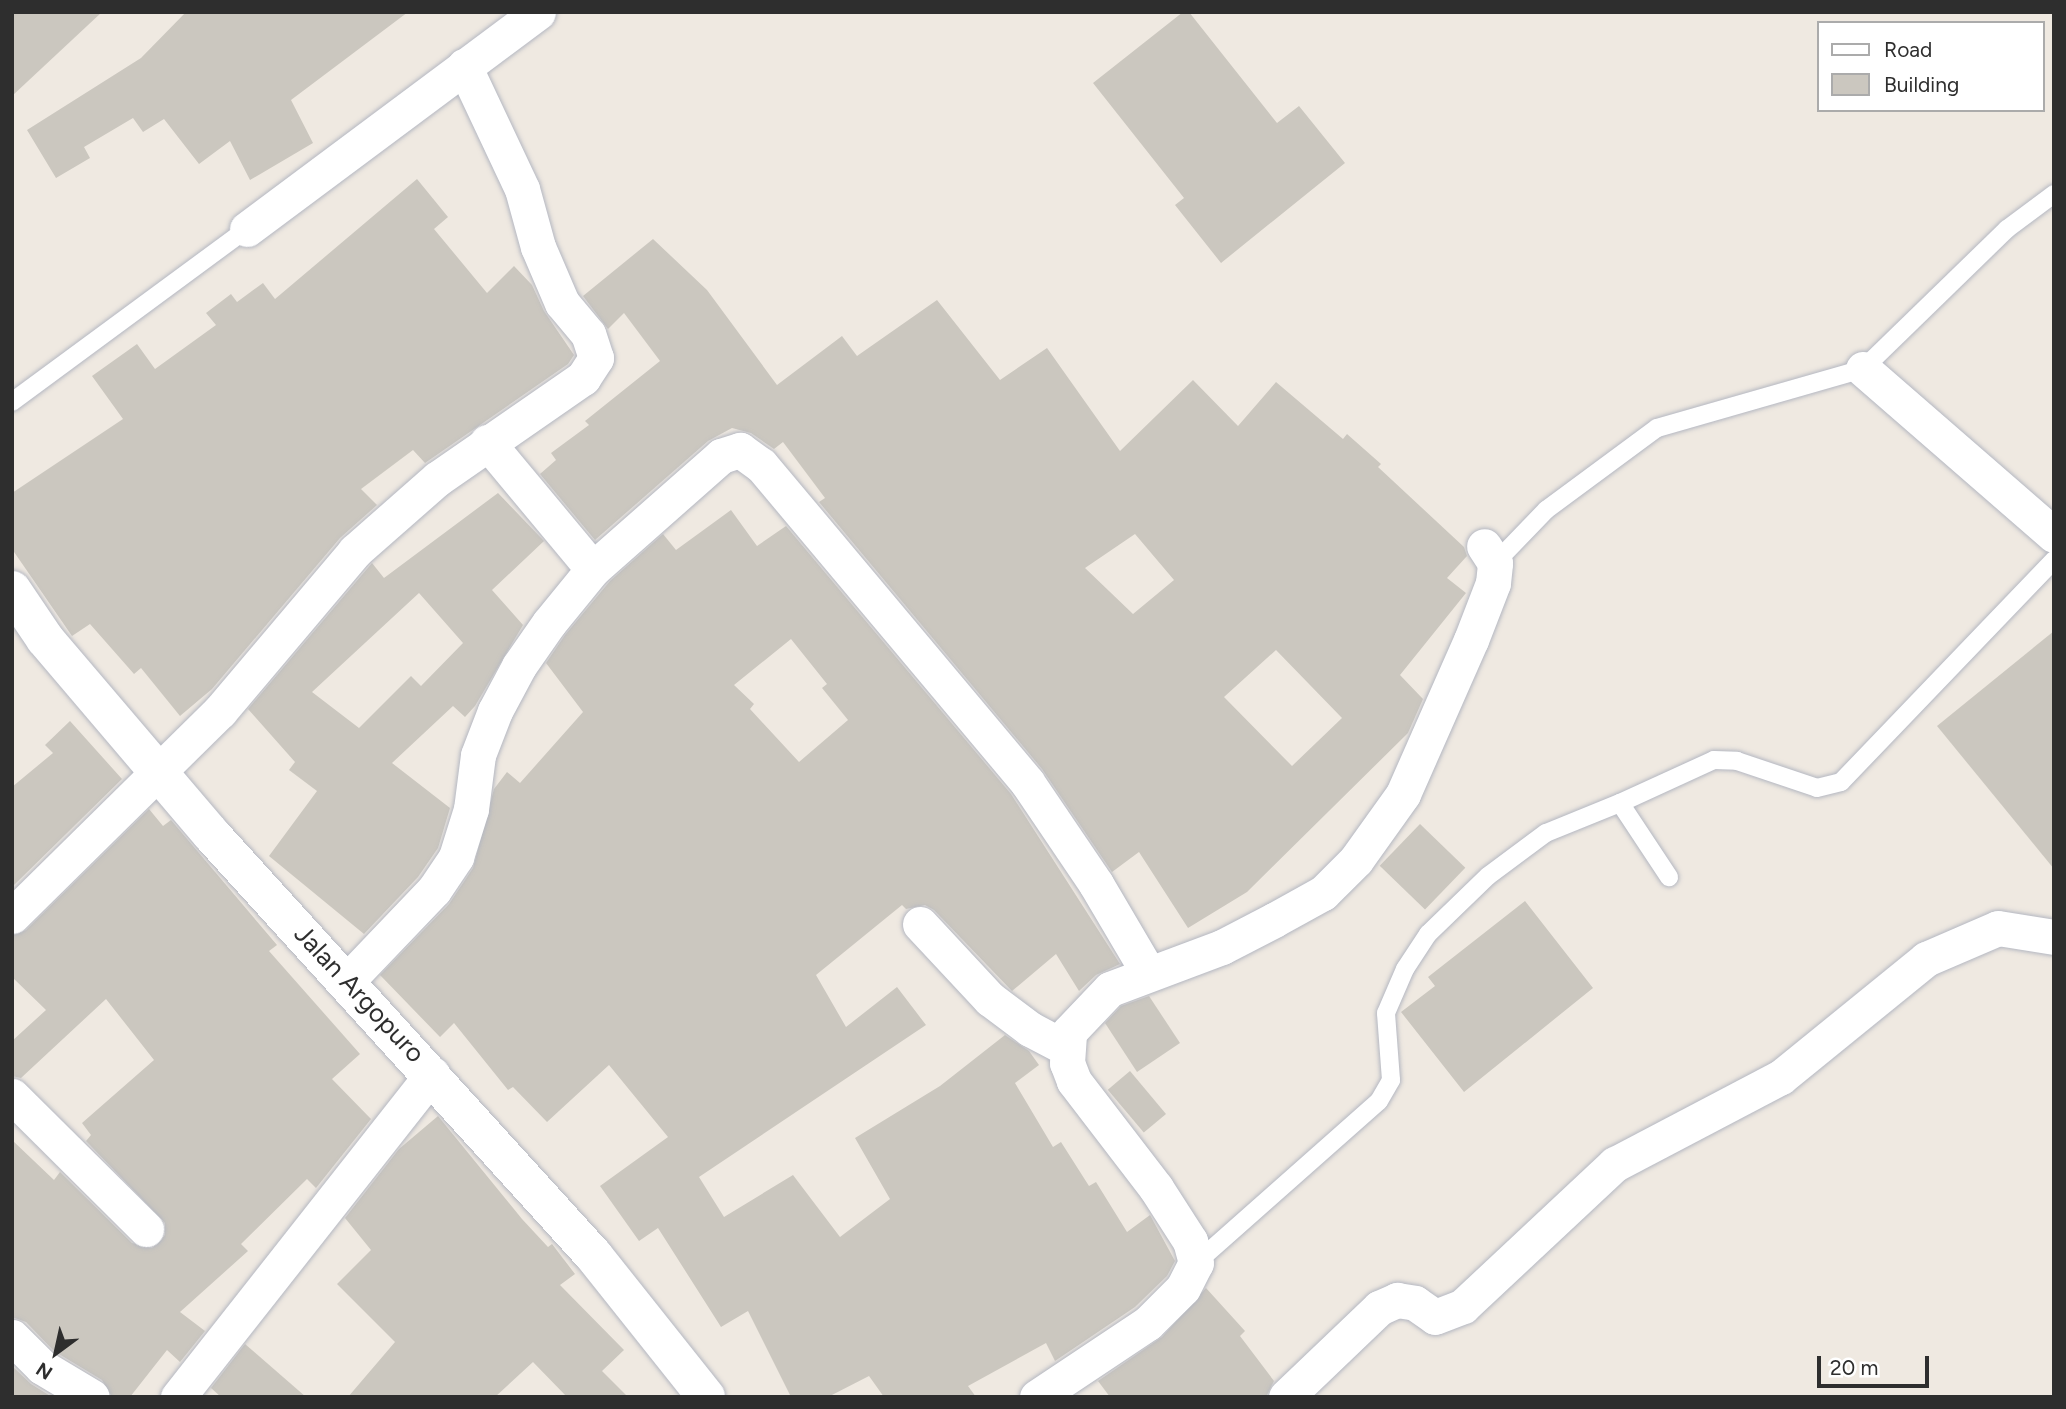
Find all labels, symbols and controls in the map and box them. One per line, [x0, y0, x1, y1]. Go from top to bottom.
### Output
legend [1818, 21, 2045, 112]
text: Road [1884, 37, 1932, 62]
text: Building [1884, 72, 1959, 97]
street label: Jalan Argopuro [287, 919, 431, 1069]
north arrow [21, 1318, 91, 1388]
scale bar [1821, 1342, 1933, 1386]
text: 20 m [1830, 1355, 1878, 1380]
text: N [32, 1357, 57, 1385]

